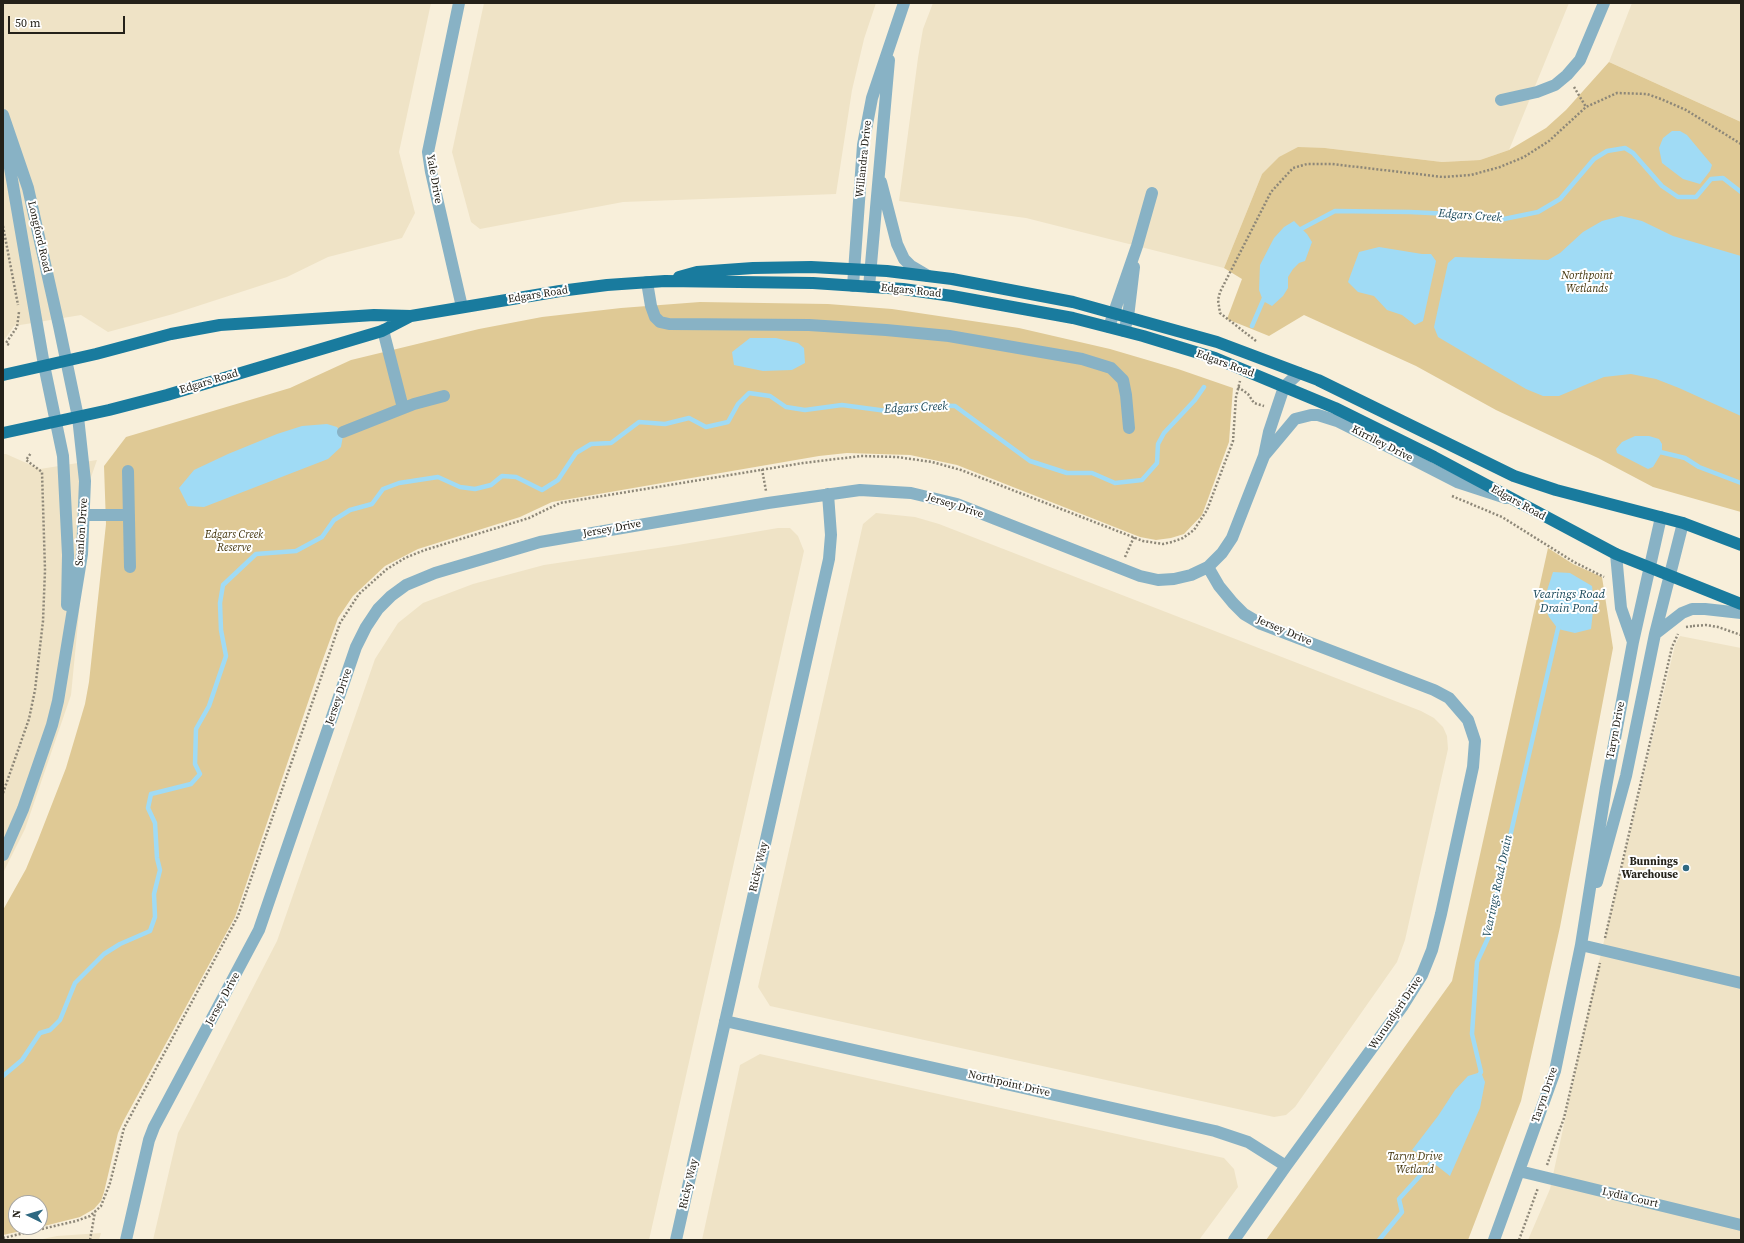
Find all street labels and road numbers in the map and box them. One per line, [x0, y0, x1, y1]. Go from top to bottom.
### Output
street label: Willandra Drive [853, 120, 875, 198]
street label: Yale Drive [423, 153, 445, 205]
street label: Longford Road [24, 200, 54, 274]
street label: Edgars Road [880, 281, 942, 301]
street label: Edgars Road [507, 284, 569, 306]
street label: Edgars Road [1194, 347, 1256, 381]
street label: Edgars Road [178, 367, 240, 397]
street label: Kirriley Drive [1349, 423, 1415, 465]
street label: Edgars Road [1488, 483, 1548, 523]
street label: Jersey Drive [925, 491, 985, 521]
street label: Scanlon Drive [73, 497, 91, 567]
street label: Jersey Drive [582, 517, 642, 541]
street label: Jersey Drive [1254, 613, 1314, 649]
street label: Jersey Drive [323, 667, 355, 727]
street label: Taryn Drive [1604, 700, 1628, 760]
street label: Ricky Way [747, 841, 771, 893]
street label: Jersey Drive [203, 970, 243, 1028]
street label: Wurundjeri Drive [1366, 974, 1426, 1052]
street label: Taryn Drive [1529, 1065, 1561, 1125]
street label: Northpoint Drive [967, 1068, 1051, 1100]
street label: Ricky Way [677, 1158, 701, 1210]
street label: Lydia Court [1601, 1185, 1659, 1211]

